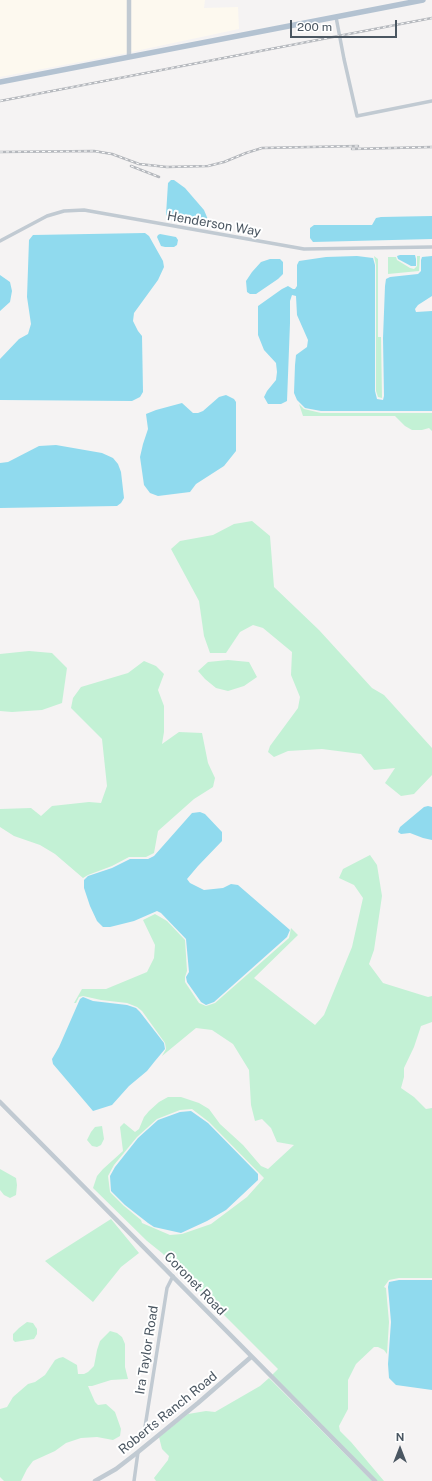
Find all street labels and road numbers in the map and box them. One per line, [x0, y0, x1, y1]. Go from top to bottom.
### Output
street label: Henderson Way [166, 208, 262, 240]
street label: Coronet Road [161, 1249, 229, 1319]
street label: Ira Taylor Road [132, 1304, 162, 1396]
street label: Roberts Ranch Road [115, 1368, 221, 1458]

